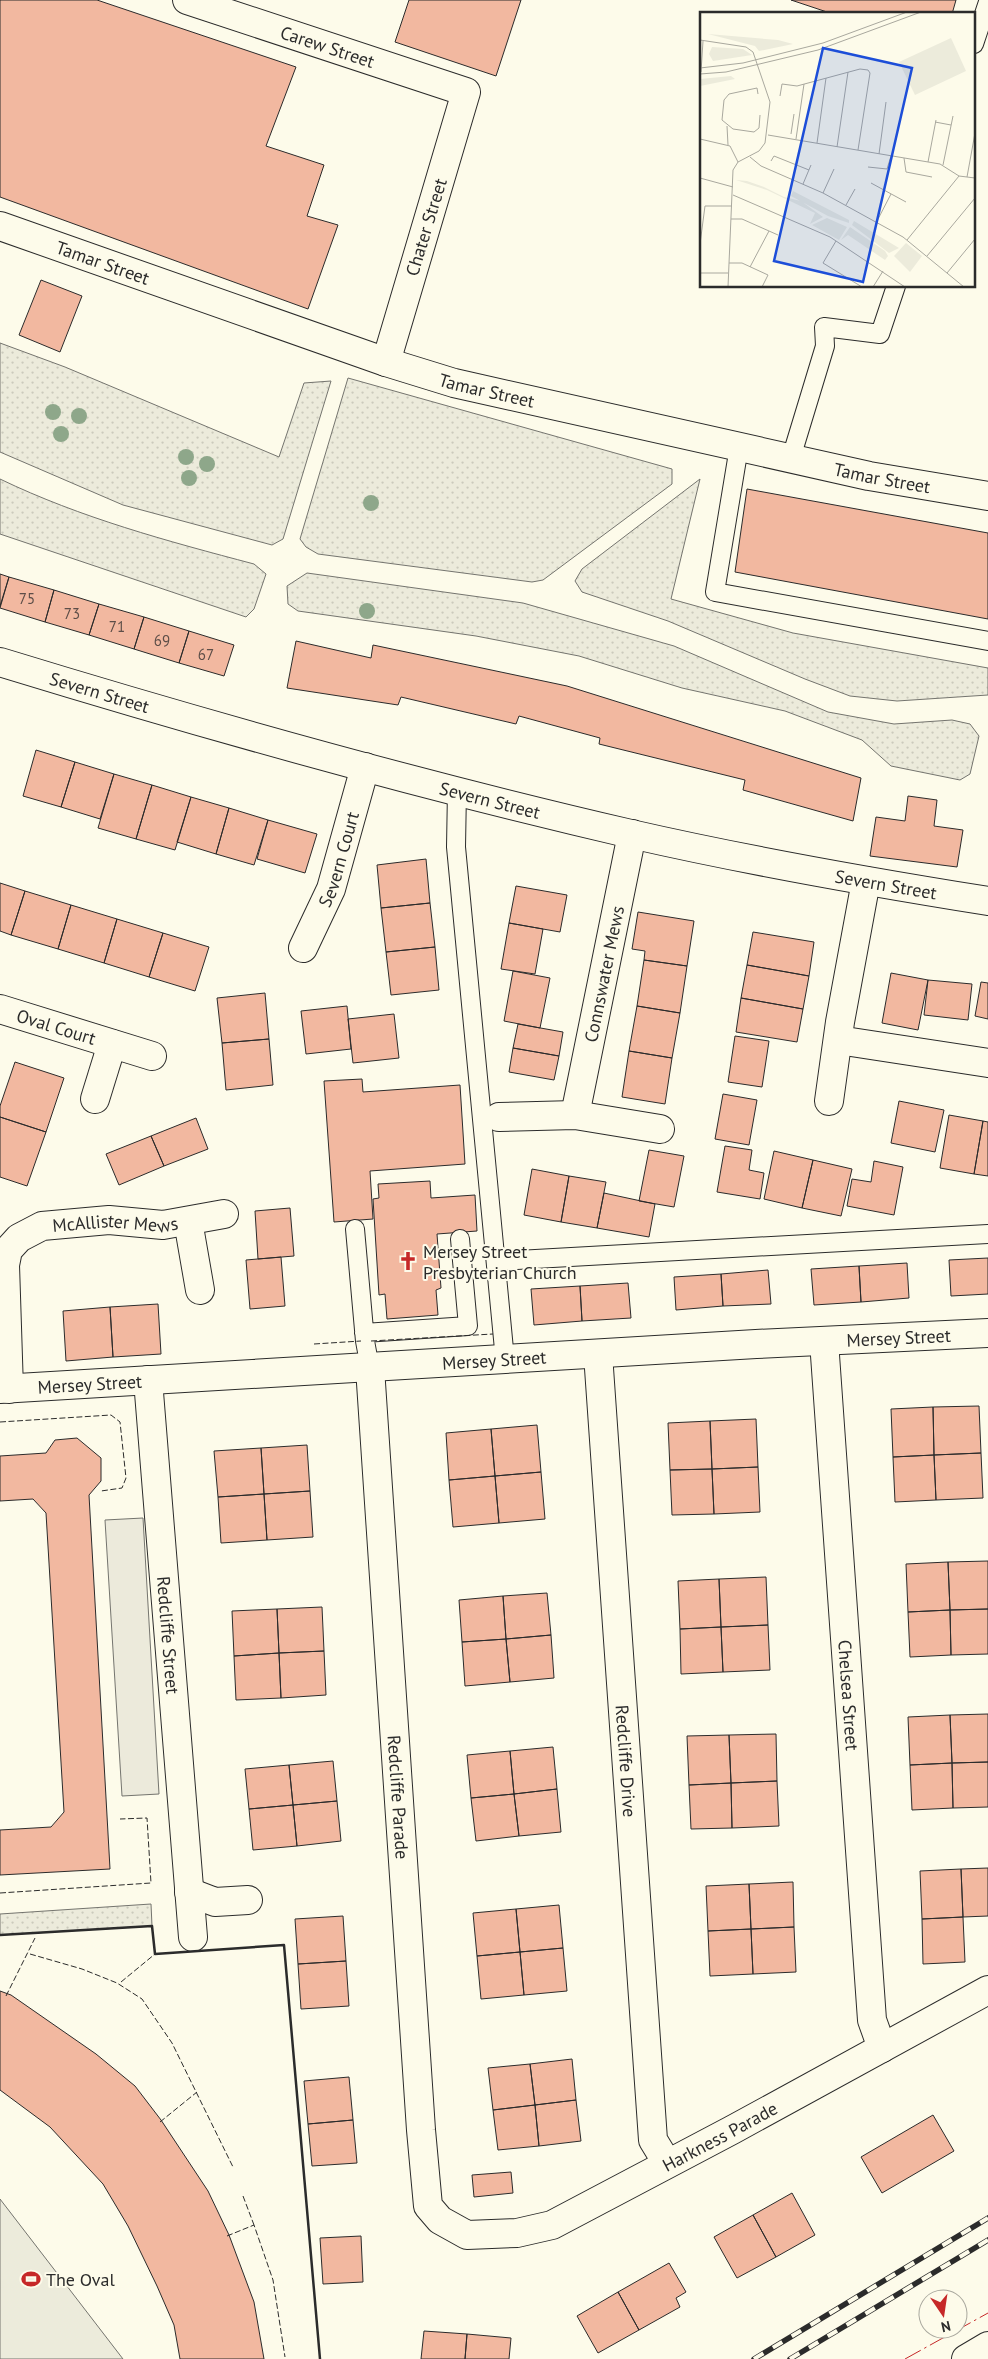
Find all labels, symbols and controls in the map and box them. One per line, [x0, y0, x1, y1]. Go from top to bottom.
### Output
inset map [700, 12, 976, 288]
street label: Carew Street [278, 20, 378, 73]
street label: Chater Street [400, 175, 452, 279]
street label: Tamar Street [53, 235, 153, 289]
street label: Tamar Street [436, 368, 537, 412]
street label: Tamar Street [832, 457, 932, 498]
house number: 75 [19, 589, 35, 608]
house number: 73 [64, 604, 80, 623]
house number: 71 [109, 617, 125, 636]
house number: 69 [154, 631, 170, 650]
house number: 67 [198, 645, 214, 664]
street label: Severn Street [47, 666, 152, 718]
street label: Severn Street [437, 776, 543, 823]
street label: Severn Court [313, 809, 364, 911]
street label: Severn Street [833, 864, 939, 904]
street label: Connswater Mews [579, 904, 629, 1044]
street label: Oval Court [14, 1003, 99, 1049]
street label: McAllister Mews [51, 1208, 180, 1237]
place label: Mersey Street Presbyterian Church [423, 1240, 577, 1284]
church icon: Mersey Street Presbyterian Church [397, 1250, 419, 1272]
street label: Mersey Street [846, 1323, 951, 1351]
street label: Mersey Street [441, 1345, 547, 1374]
street label: Mersey Street [37, 1369, 143, 1398]
street label: Redcliffe Street [152, 1575, 185, 1695]
street label: Chelsea Street [834, 1639, 864, 1751]
street label: Redcliffe Drive [611, 1704, 642, 1818]
street label: Redcliffe Parade [383, 1734, 414, 1860]
street label: Harkness Parade [658, 2096, 781, 2176]
sports icon: The Oval [20, 2268, 42, 2290]
place label: The Oval [46, 2268, 115, 2291]
north arrow [918, 2289, 968, 2339]
text: N [939, 2317, 952, 2336]

